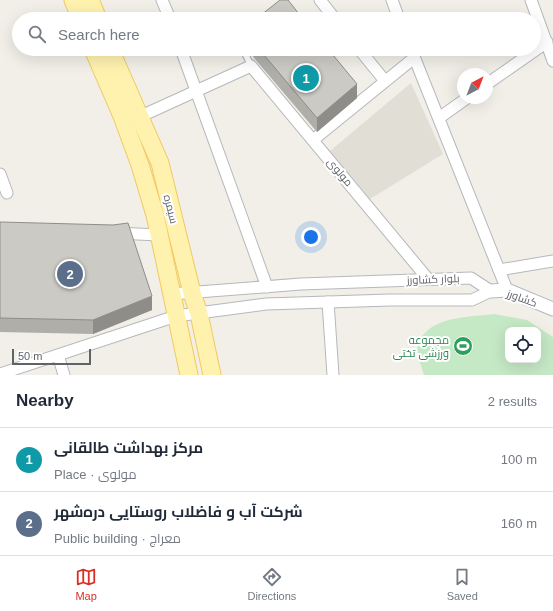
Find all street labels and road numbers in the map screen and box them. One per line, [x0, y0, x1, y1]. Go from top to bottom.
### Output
street label: مولوی [324, 156, 355, 189]
street label: سیمره [161, 193, 180, 225]
street label: بلوار کشاورز [405, 272, 460, 287]
street label: کشاورز [504, 287, 539, 310]

